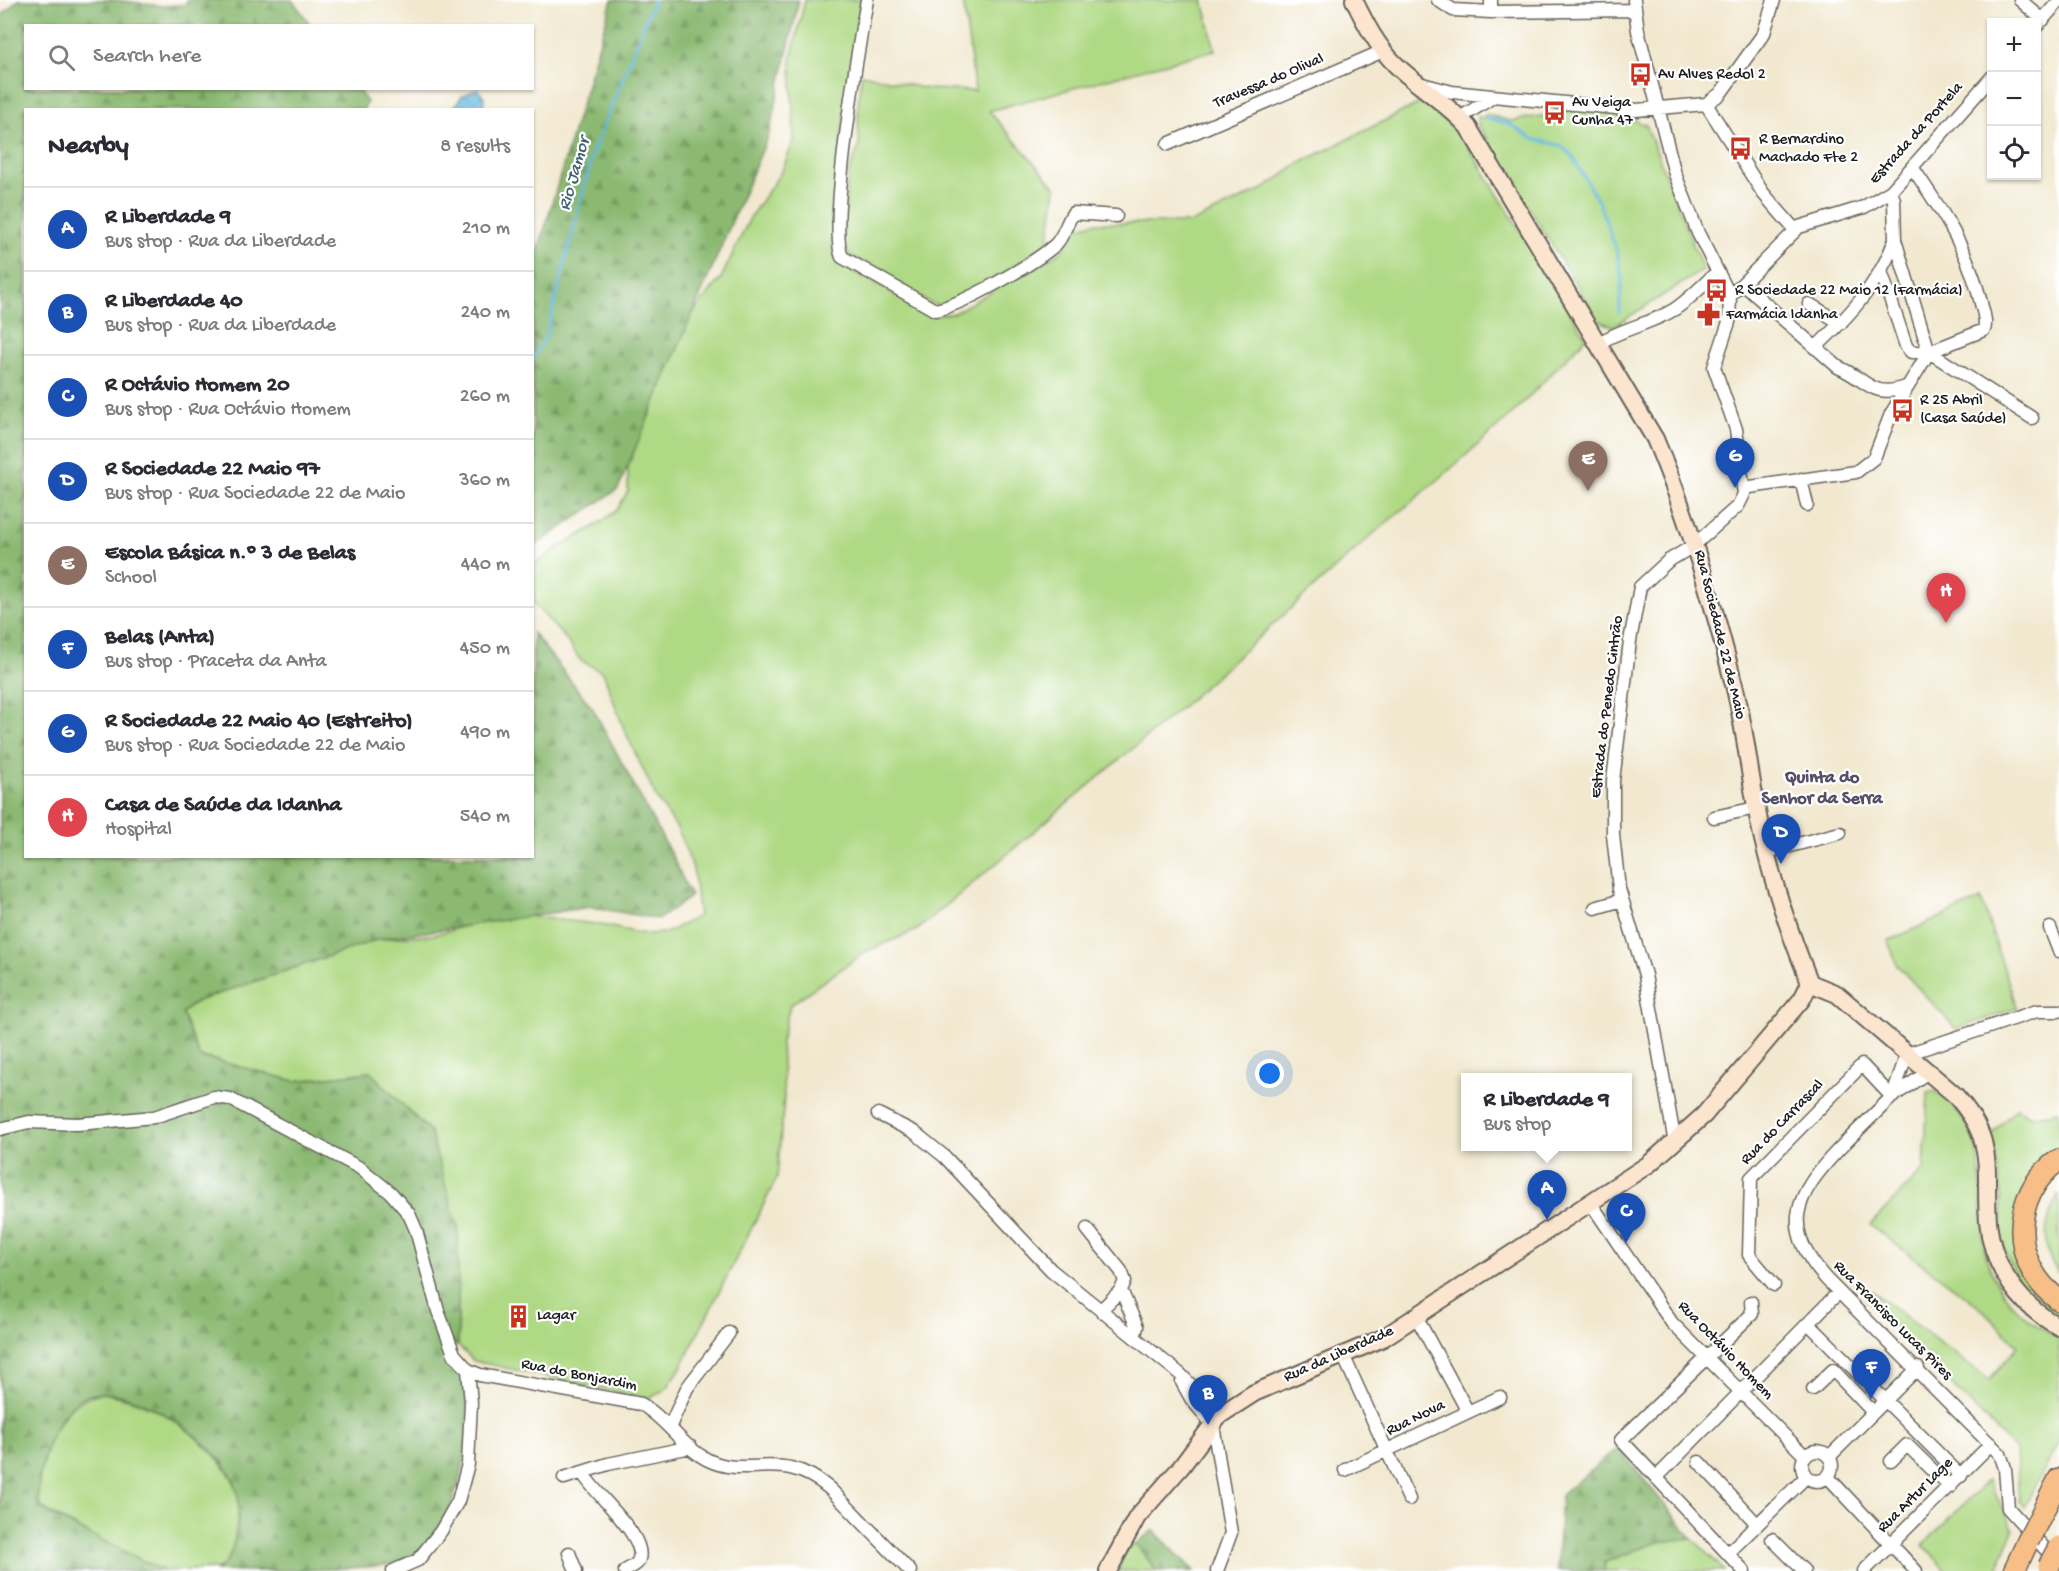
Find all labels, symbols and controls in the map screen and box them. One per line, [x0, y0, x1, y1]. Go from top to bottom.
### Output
map controls [1987, 18, 2041, 180]
button: + [1987, 18, 2041, 72]
search box [24, 24, 534, 90]
icon: search [45, 41, 78, 74]
text: Search here [93, 44, 201, 70]
street label: Travessa do Olival [1210, 50, 1327, 114]
bus stop icon: Av Alves Redol 2 [1627, 62, 1653, 88]
place label: Av Alves Redol 2 [1658, 66, 1766, 85]
button: − [1987, 72, 2041, 126]
street label: Estrada da Portela [1866, 78, 1969, 189]
place label: Av Veiga Cunha 47 [1572, 94, 1634, 131]
bus stop icon: Av Veiga Cunha 47 [1541, 99, 1567, 125]
button: locate [1987, 126, 2041, 180]
place label: R Bernardino Machado Fte 2 [1759, 131, 1858, 168]
text: Nearby [48, 132, 129, 163]
water label: Rio Jamor [555, 132, 596, 213]
text: 8 results [440, 136, 510, 159]
bus stop icon: R Bernardino Machado Fte 2 [1728, 136, 1754, 162]
text: R Liberdade 9 [105, 205, 231, 231]
text: A [62, 218, 73, 241]
text: 210 m [462, 218, 510, 241]
text: Bus stop · Rua da Liberdade [105, 231, 336, 254]
bus stop icon: R Sociedade 22 Maio 12 (Farmácia) [1704, 278, 1730, 304]
place label: R Sociedade 22 Maio 12 (Farmácia) [1735, 282, 1963, 301]
text: R Liberdade 40 [105, 289, 243, 315]
text: B [62, 302, 73, 325]
text: 240 m [460, 302, 510, 325]
pharmacy icon: Farmácia Idanha [1695, 302, 1721, 328]
place label: Farmácia Idanha [1725, 306, 1839, 325]
text: Bus stop · Rua da Liberdade [105, 315, 336, 338]
text: R Octávio Homem 20 [105, 373, 290, 399]
text: C [62, 386, 73, 409]
text: 260 m [460, 386, 510, 409]
place label: R 25 Abril (Casa Saúde) [1920, 392, 2007, 429]
bus stop icon: R 25 Abril (Casa Saúde) [1889, 397, 1915, 423]
text: Bus stop · Rua Octávio Homem [105, 399, 351, 422]
pin: G [1716, 438, 1754, 488]
pin: E [1568, 442, 1608, 491]
text: R Sociedade 22 Maio 97 [105, 457, 320, 483]
text: D [61, 470, 74, 493]
text: 360 m [459, 470, 510, 493]
text: Bus stop · Rua Sociedade 22 de Maio [105, 483, 405, 506]
text: Escola Básica n.º 3 de Belas [105, 541, 355, 567]
street label: Rua Sociedade 22 de Maio [1689, 548, 1749, 722]
text: E [61, 554, 74, 577]
text: 440 m [461, 554, 510, 577]
text: School [105, 567, 157, 590]
pin: H [1926, 574, 1966, 623]
street label: Estrada do Penedo Cintrão [1587, 615, 1629, 799]
text: Belas (Anta) [105, 625, 215, 651]
text: F [62, 638, 73, 661]
text: 450 m [460, 638, 510, 661]
text: Bus stop · Praceta da Anta [105, 651, 327, 674]
text: R Sociedade 22 Maio 40 (Estreito) [105, 709, 413, 735]
text: G [61, 722, 74, 745]
text: 490 m [460, 722, 510, 745]
text: Bus stop · Rua Sociedade 22 de Maio [105, 735, 405, 758]
district label: Quinta do Senhor da Serra [1761, 768, 1884, 810]
text: Casa de Saúde da Idanha [105, 793, 342, 819]
text: H [62, 806, 73, 829]
text: 540 m [460, 806, 510, 829]
pin: D [1762, 814, 1800, 864]
text: Hospital [105, 819, 172, 842]
your location [1255, 1059, 1284, 1088]
popup [1461, 1073, 1632, 1151]
street label: Rua do Carrascal [1737, 1076, 1829, 1170]
text: R Liberdade 9 [1484, 1088, 1609, 1114]
text: Bus stop [1484, 1114, 1551, 1137]
pin: A [1528, 1170, 1566, 1220]
pin: C [1606, 1194, 1646, 1243]
street label: Rua Francisco Lucas Pires [1828, 1257, 1956, 1385]
street label: Rua Octávio Homem [1673, 1298, 1777, 1405]
building icon: Lagar [506, 1303, 532, 1329]
place label: Lagar [537, 1307, 577, 1326]
street label: Rua da Liberdade [1281, 1322, 1398, 1388]
pin: F [1852, 1350, 1890, 1399]
street label: Rua do Bonjardim [520, 1355, 639, 1397]
pin: B [1188, 1376, 1228, 1425]
street label: Rua Nova [1383, 1396, 1450, 1441]
street label: Rua Artur Lage [1874, 1454, 1958, 1538]

